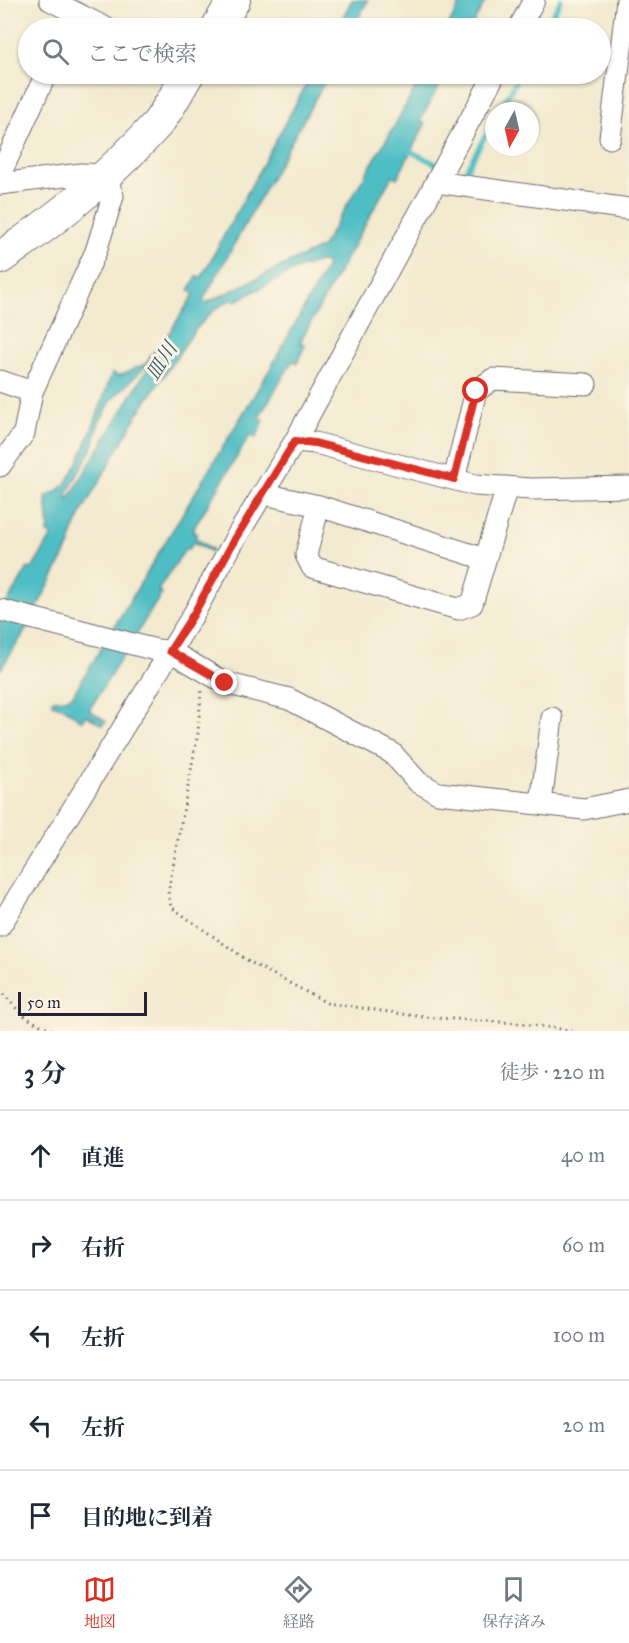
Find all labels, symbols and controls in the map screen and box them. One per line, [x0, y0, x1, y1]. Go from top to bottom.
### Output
search box [18, 18, 611, 84]
icon: search [39, 35, 72, 68]
text: ここで検索 [87, 40, 197, 67]
north arrow [485, 102, 539, 156]
water label: 皿川 [140, 336, 183, 384]
route start [462, 377, 488, 403]
route end [211, 669, 237, 695]
scale bar [18, 989, 147, 1016]
text: 50 m [27, 993, 61, 1012]
text: 3 分 [24, 1057, 66, 1089]
text: 徒歩 · 220 m [500, 1060, 605, 1084]
icon: ahead [24, 1139, 57, 1172]
text: 40 m [561, 1143, 605, 1167]
text: 直進 [81, 1144, 125, 1171]
icon: right [24, 1229, 57, 1262]
text: 60 m [562, 1233, 605, 1257]
text: 右折 [81, 1234, 125, 1261]
icon: left [24, 1319, 57, 1352]
text: 100 m [553, 1323, 605, 1347]
text: 左折 [81, 1324, 125, 1351]
icon: left [24, 1409, 57, 1442]
text: 20 m [562, 1413, 605, 1437]
text: 左折 [81, 1414, 125, 1441]
icon: arrive [24, 1499, 57, 1532]
text: 目的地に到着 [81, 1504, 213, 1531]
tab: 地図 [83, 1573, 116, 1632]
tab: 経路 [282, 1573, 315, 1632]
tab: 保存済み [482, 1573, 546, 1632]

